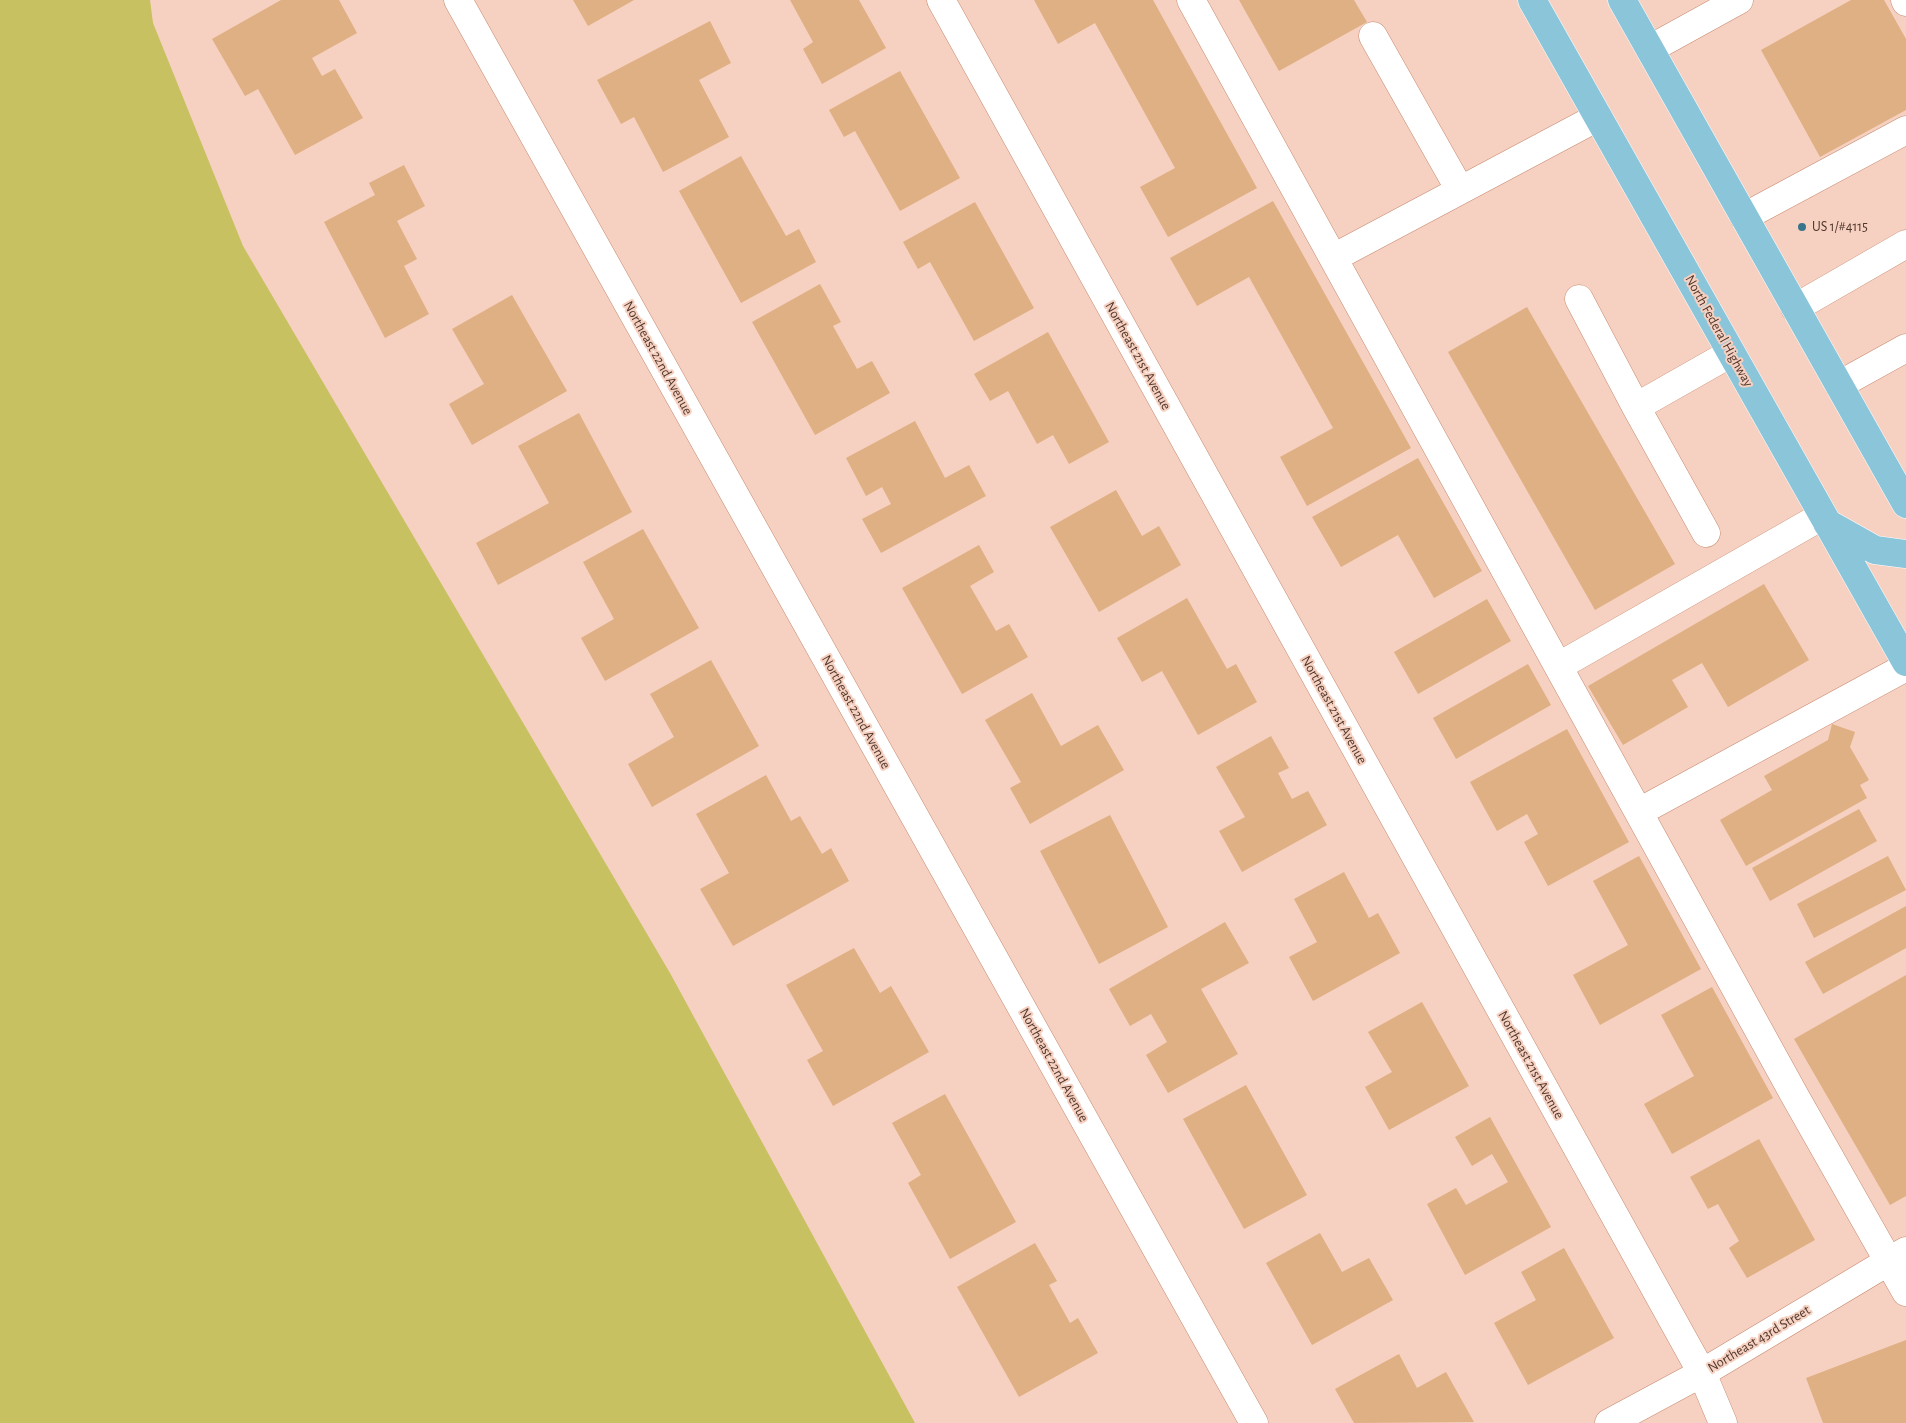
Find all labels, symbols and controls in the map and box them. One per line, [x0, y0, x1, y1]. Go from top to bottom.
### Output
place label: US 1/#4115 [1812, 219, 1868, 235]
marker: US 1/#4115 [1796, 221, 1808, 233]
street label: North Federal Highway [1681, 272, 1757, 390]
street label: Northeast 22nd Avenue [620, 298, 696, 418]
street label: Northeast 21st Avenue [1101, 299, 1175, 413]
street label: Northeast 22nd Avenue [818, 652, 894, 772]
street label: Northeast 21st Avenue [1297, 653, 1371, 767]
street label: Northeast 22nd Avenue [1016, 1005, 1092, 1125]
street label: Northeast 21st Avenue [1494, 1008, 1568, 1122]
street label: Northeast 43rd Street [1705, 1302, 1813, 1376]

